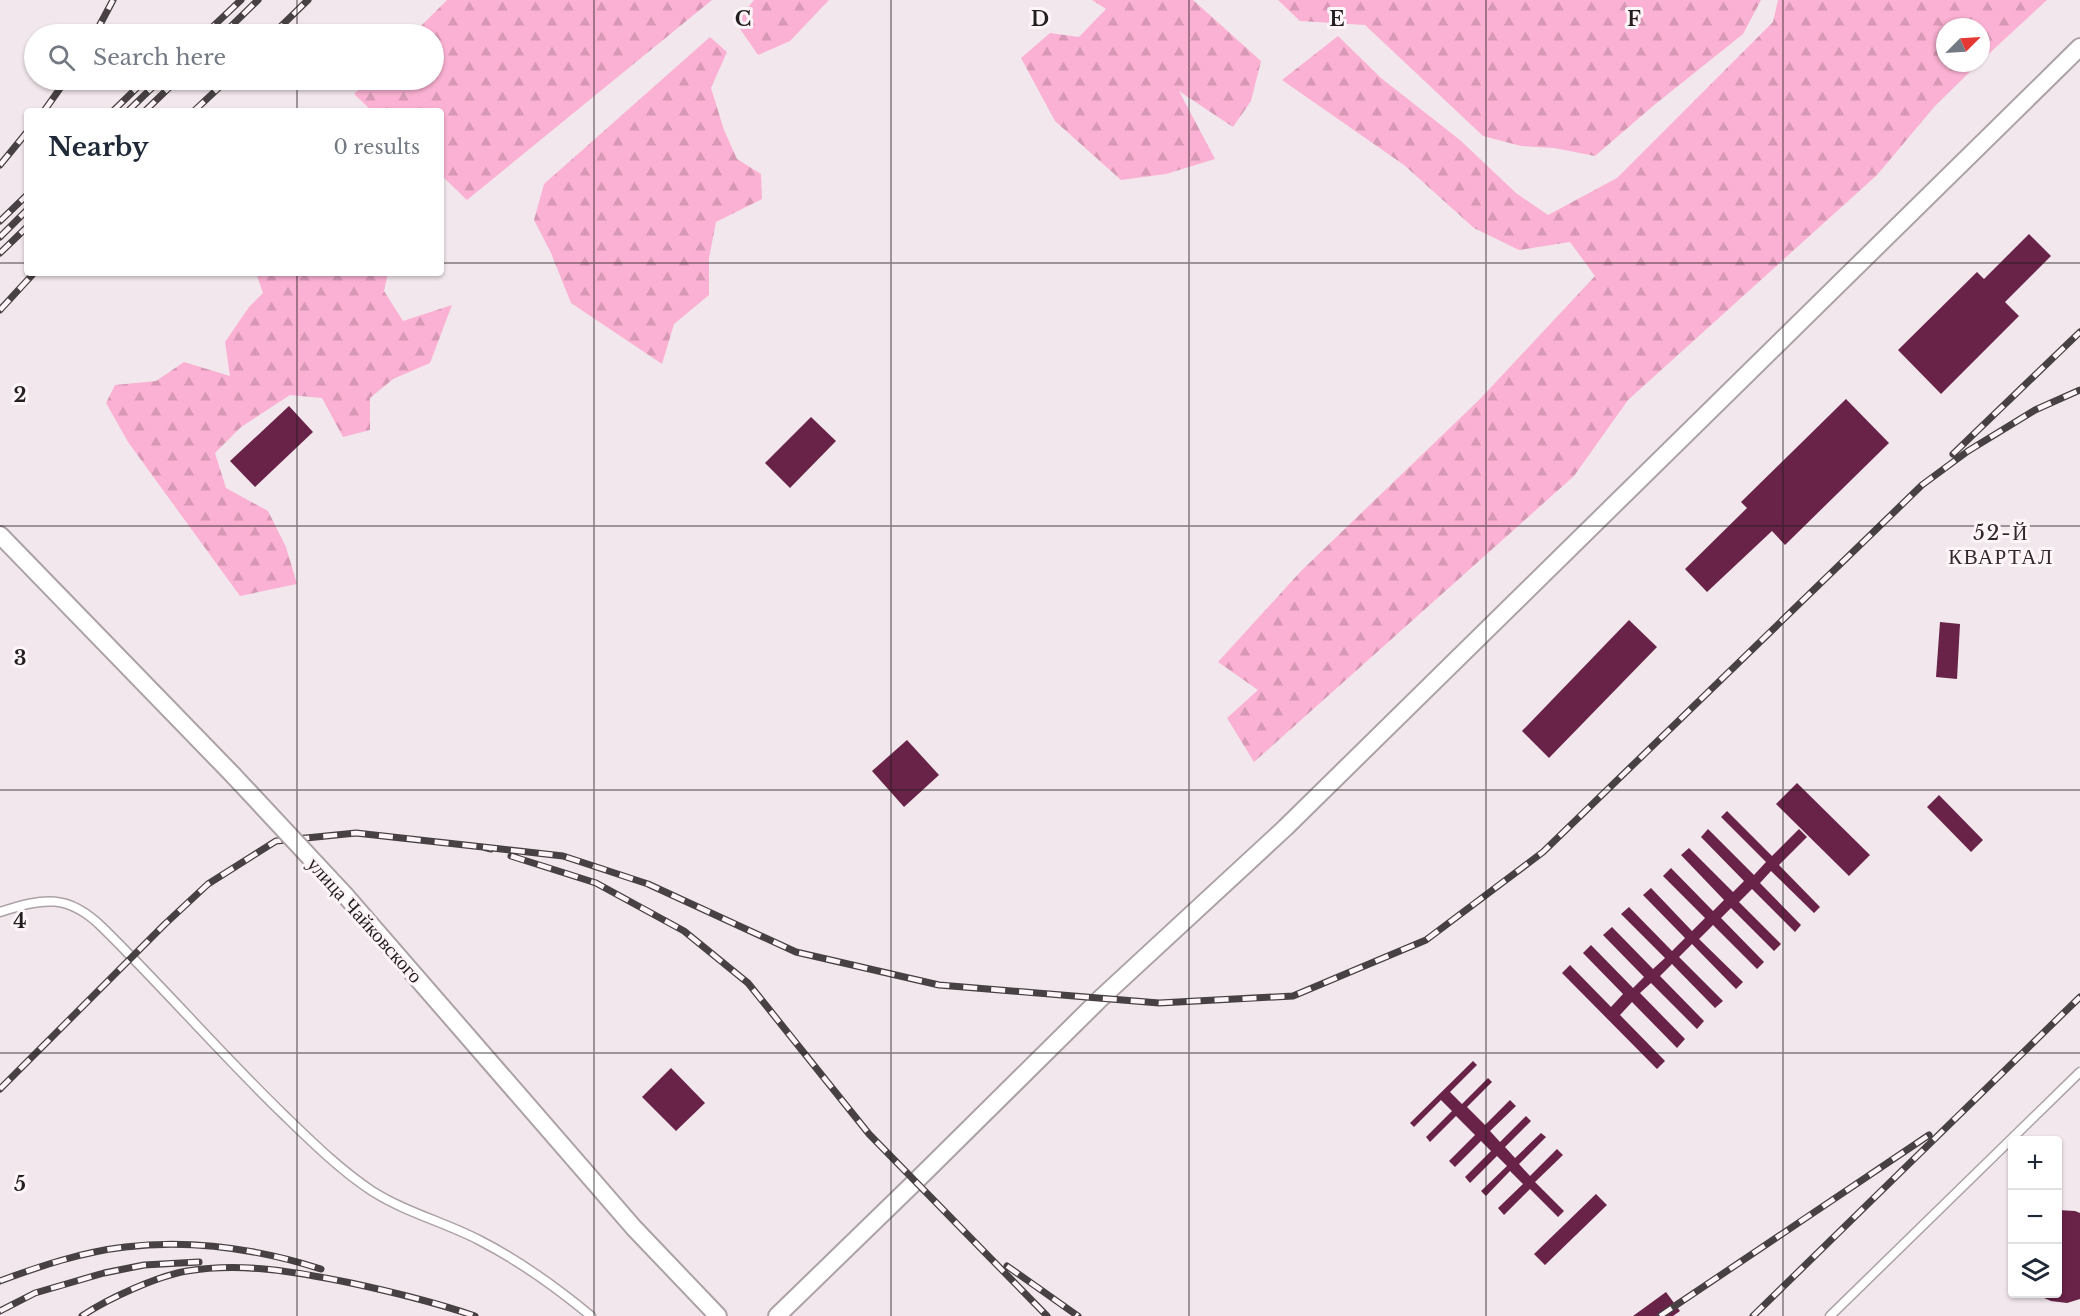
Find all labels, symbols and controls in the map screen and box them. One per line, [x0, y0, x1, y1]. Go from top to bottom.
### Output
text: C [735, 7, 751, 31]
text: D [1031, 7, 1049, 31]
text: E [1329, 7, 1345, 31]
text: F [1627, 7, 1641, 31]
north arrow [1936, 18, 1990, 72]
search box [24, 24, 444, 90]
icon: search [45, 41, 78, 74]
text: Search here [93, 44, 226, 71]
text: Nearby [48, 131, 149, 163]
text: 0 results [334, 135, 420, 159]
text: 2 [13, 383, 27, 407]
district label: 52-Й КВАРТАЛ [1948, 520, 2054, 570]
text: 3 [14, 646, 26, 670]
street label: улица Чайковского [302, 852, 428, 988]
text: 4 [13, 909, 27, 933]
map controls [2008, 1136, 2062, 1298]
button: + [2008, 1136, 2062, 1190]
text: 5 [14, 1172, 26, 1196]
button: − [2008, 1190, 2062, 1244]
button: layers [2008, 1244, 2062, 1298]

